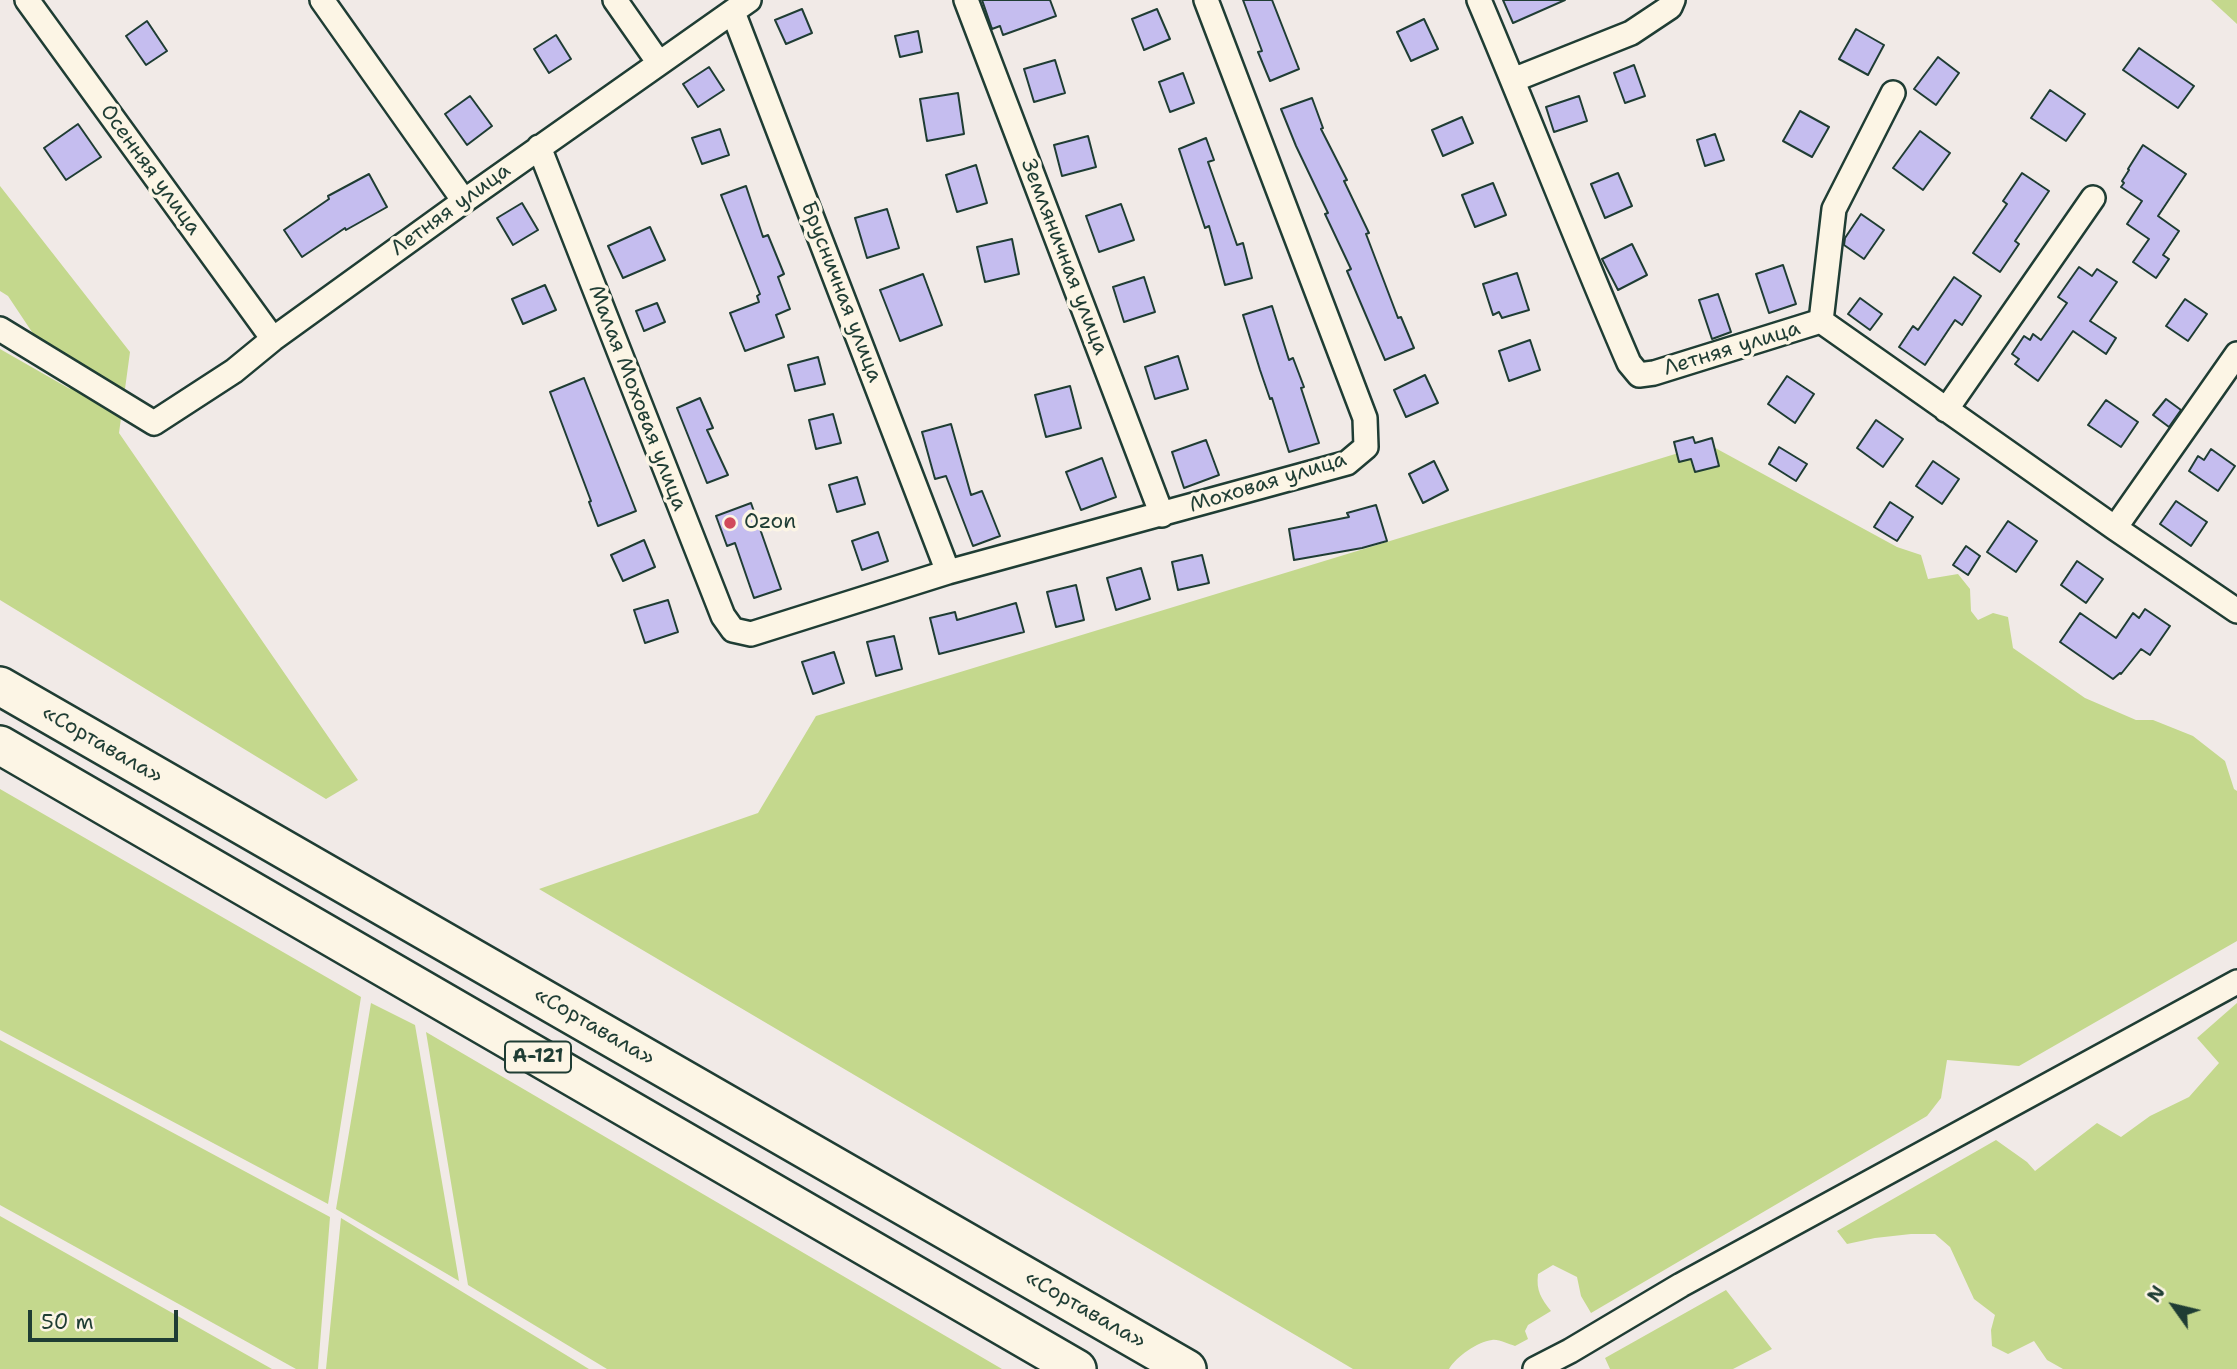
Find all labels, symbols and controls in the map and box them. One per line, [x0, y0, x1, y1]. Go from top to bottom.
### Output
street label: Осенняя улица [94, 100, 206, 240]
street label: Земляничная улица [1015, 155, 1113, 359]
street label: Летняя улица [386, 158, 516, 262]
street label: Брусничная улица [795, 198, 887, 386]
street label: Малая Моховая улица [582, 282, 692, 514]
street label: Летняя улица [1661, 316, 1803, 382]
street label: Моховая улица [1187, 447, 1349, 519]
place label: Ozon [744, 510, 796, 536]
marker: Ozon [722, 515, 738, 531]
street label: «Сортавала» [37, 700, 167, 790]
street label: «Сортавала» [529, 982, 659, 1072]
road number: А-121 [505, 1042, 571, 1072]
street label: «Сортавала» [1020, 1265, 1150, 1355]
north arrow [2139, 1271, 2209, 1341]
text: N [2142, 1281, 2171, 1307]
scale bar [32, 1296, 182, 1340]
text: 50 m [41, 1308, 94, 1336]

